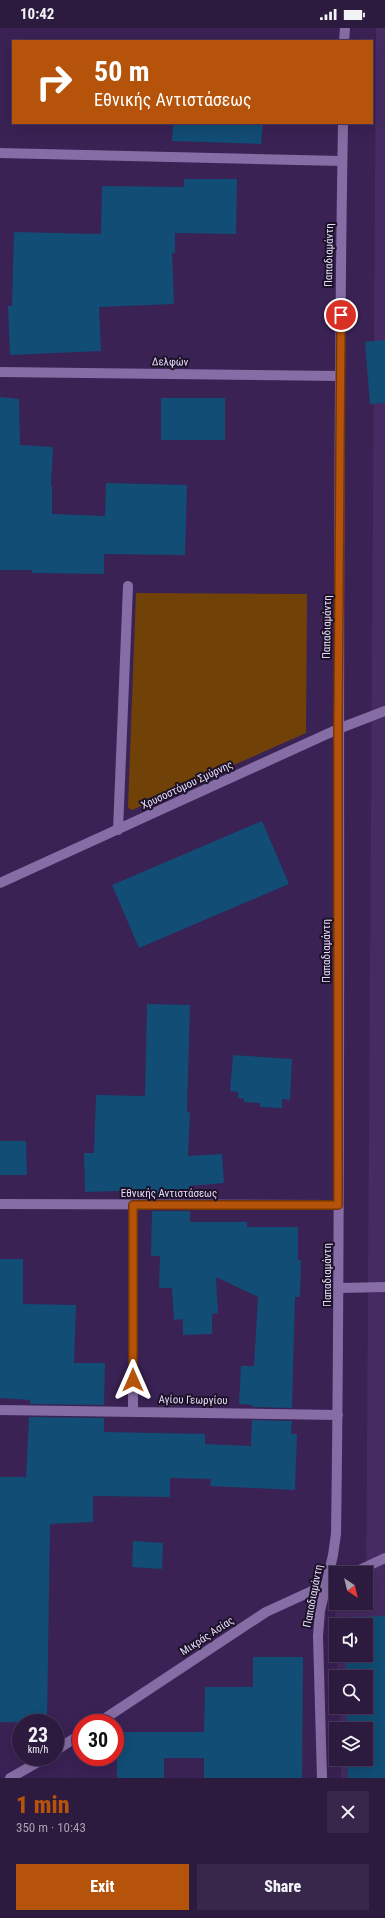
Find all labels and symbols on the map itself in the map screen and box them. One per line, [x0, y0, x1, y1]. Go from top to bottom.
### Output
street label: Παπαδιαμάντη [322, 223, 336, 287]
pin [324, 298, 358, 332]
street label: Δελφών [152, 355, 189, 369]
street label: Παπαδιαμάντη [320, 595, 334, 659]
street label: Χρυσοστόμου Σμύρνης [139, 758, 235, 812]
street label: Παπαδιαμάντη [320, 919, 333, 983]
street label: Εθνικής Αντιστάσεως [121, 1187, 217, 1200]
street label: Παπαδιαμάντη [321, 1243, 334, 1307]
position arrow [112, 1359, 154, 1401]
street label: Αγίου Γεωργίου [158, 1393, 228, 1407]
street label: Παπαδιαμάντη [301, 1563, 325, 1629]
north arrow [329, 1566, 373, 1610]
street label: Μικράς Ασίας [178, 1614, 236, 1658]
speed limit sign: 30 [72, 1714, 124, 1766]

